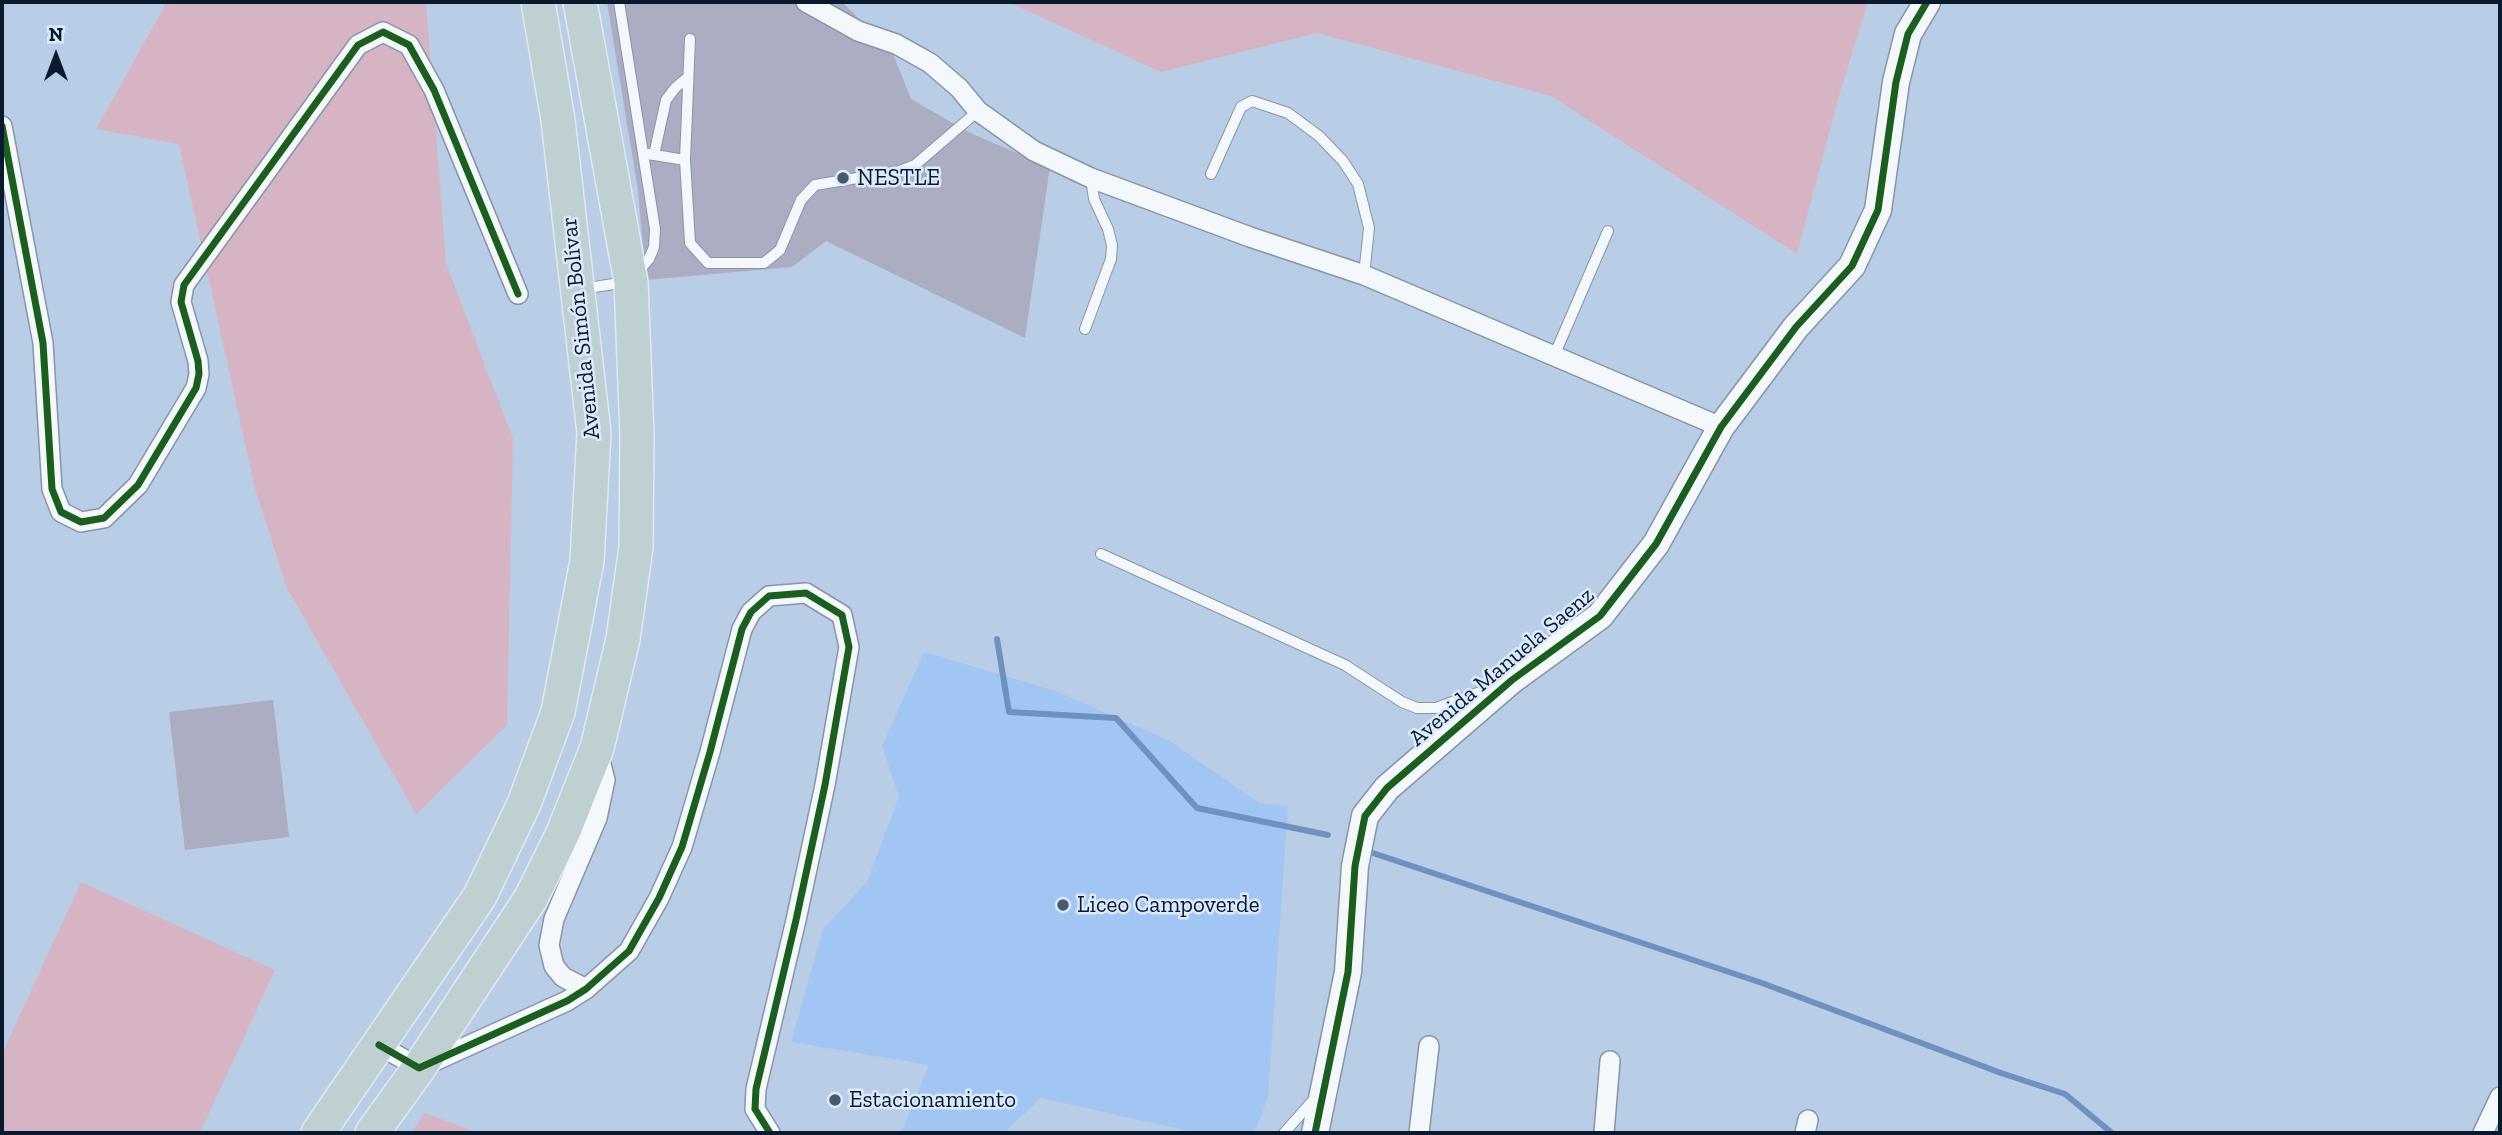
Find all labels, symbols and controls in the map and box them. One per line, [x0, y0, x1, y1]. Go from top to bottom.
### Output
north arrow [21, 21, 91, 91]
text: N [49, 23, 63, 46]
place label: NESTLE [857, 164, 940, 192]
marker: NESTLE [835, 170, 851, 186]
street label: Avenida Simón Bolívar [556, 215, 606, 441]
street label: Avenida Manuela Saenz [1404, 582, 1600, 752]
place label: Liceo Campoverde [1077, 891, 1260, 919]
marker: Liceo Campoverde [1055, 897, 1071, 913]
place label: Estacionamiento [849, 1086, 1016, 1114]
marker: Estacionamiento [827, 1092, 843, 1108]

